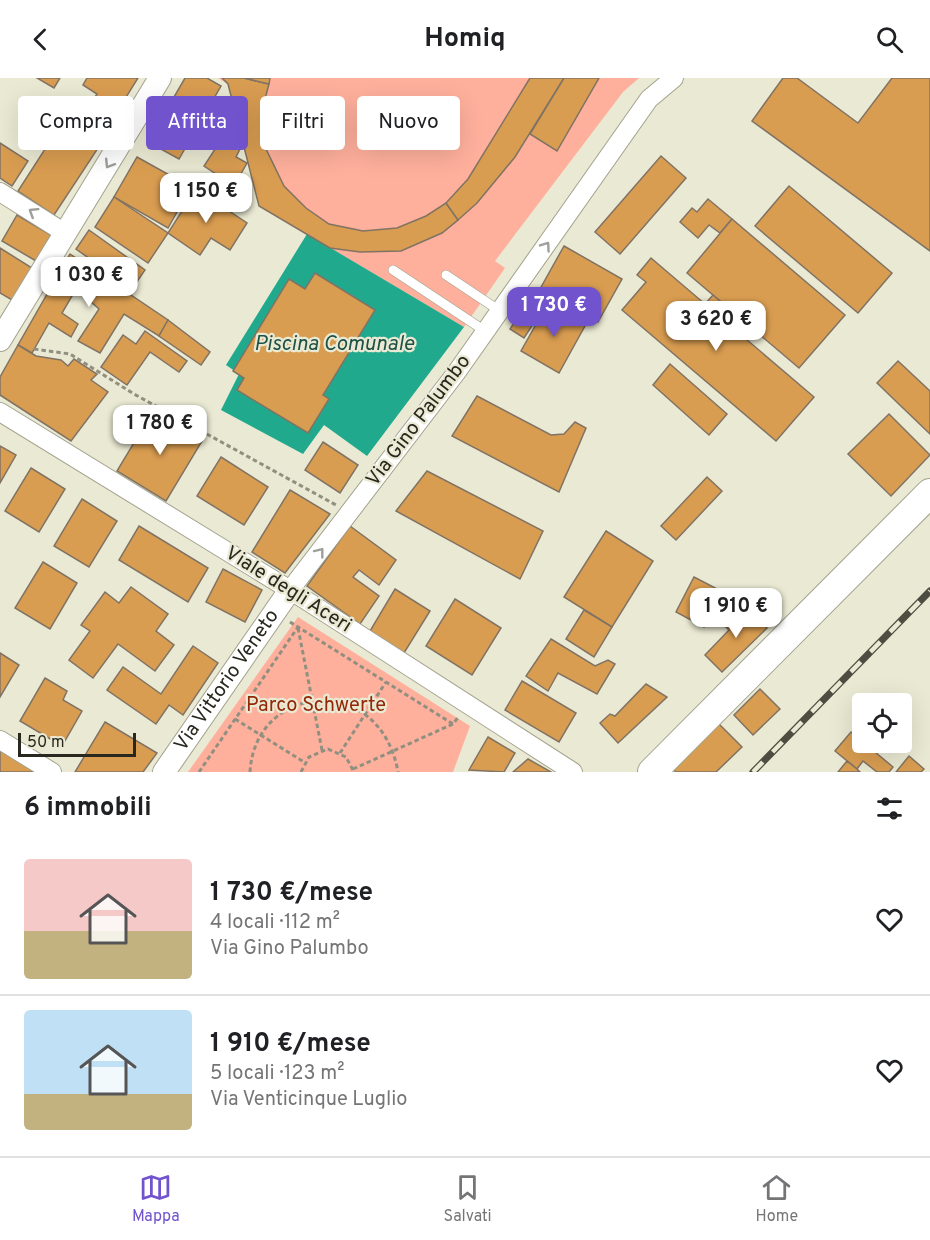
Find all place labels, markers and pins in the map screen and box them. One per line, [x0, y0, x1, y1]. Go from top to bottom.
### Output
pin: 1 150 € [151, 173, 261, 224]
pin: 1 030 € [34, 257, 144, 308]
pin: 1 730 € [499, 287, 609, 338]
pin: 3 620 € [661, 301, 771, 352]
pin: 1 780 € [105, 405, 215, 456]
pin: 1 910 € [681, 588, 791, 639]

